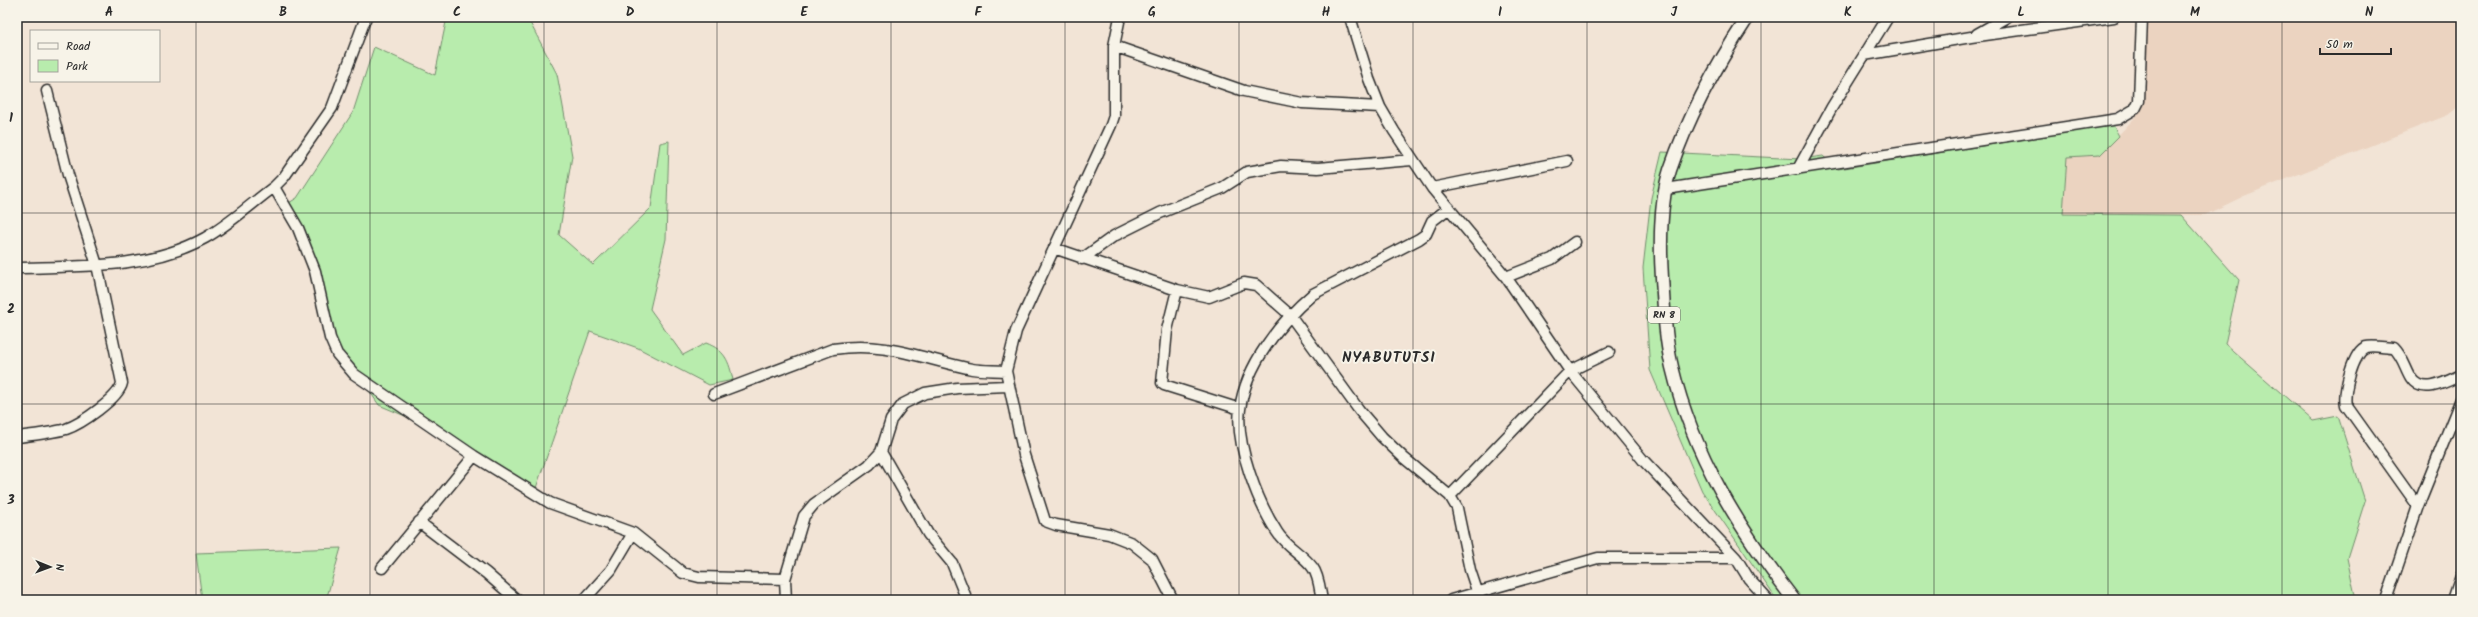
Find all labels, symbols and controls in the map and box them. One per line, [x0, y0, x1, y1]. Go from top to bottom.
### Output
text: A [105, 2, 113, 23]
text: B [279, 2, 287, 23]
text: C [453, 2, 461, 23]
text: D [626, 2, 635, 23]
text: E [800, 2, 808, 23]
text: F [974, 2, 982, 23]
text: G [1148, 2, 1156, 23]
text: H [1322, 2, 1331, 23]
text: I [1498, 2, 1502, 23]
text: J [1671, 2, 1678, 23]
text: K [1844, 2, 1852, 23]
text: L [2017, 2, 2025, 23]
text: M [2190, 2, 2200, 23]
text: N [2365, 2, 2374, 23]
legend [30, 30, 160, 82]
scale bar [2320, 30, 2391, 56]
text: 50 m [2326, 35, 2353, 54]
text: Road [66, 37, 91, 56]
text: Park [66, 57, 88, 76]
text: 1 [9, 108, 13, 129]
text: 2 [7, 299, 15, 320]
road number: RN 8 [1648, 307, 1680, 323]
district label: NYABUTUTSI [1342, 346, 1436, 370]
text: 3 [6, 490, 15, 511]
north arrow [30, 547, 70, 587]
text: N [50, 564, 68, 571]

